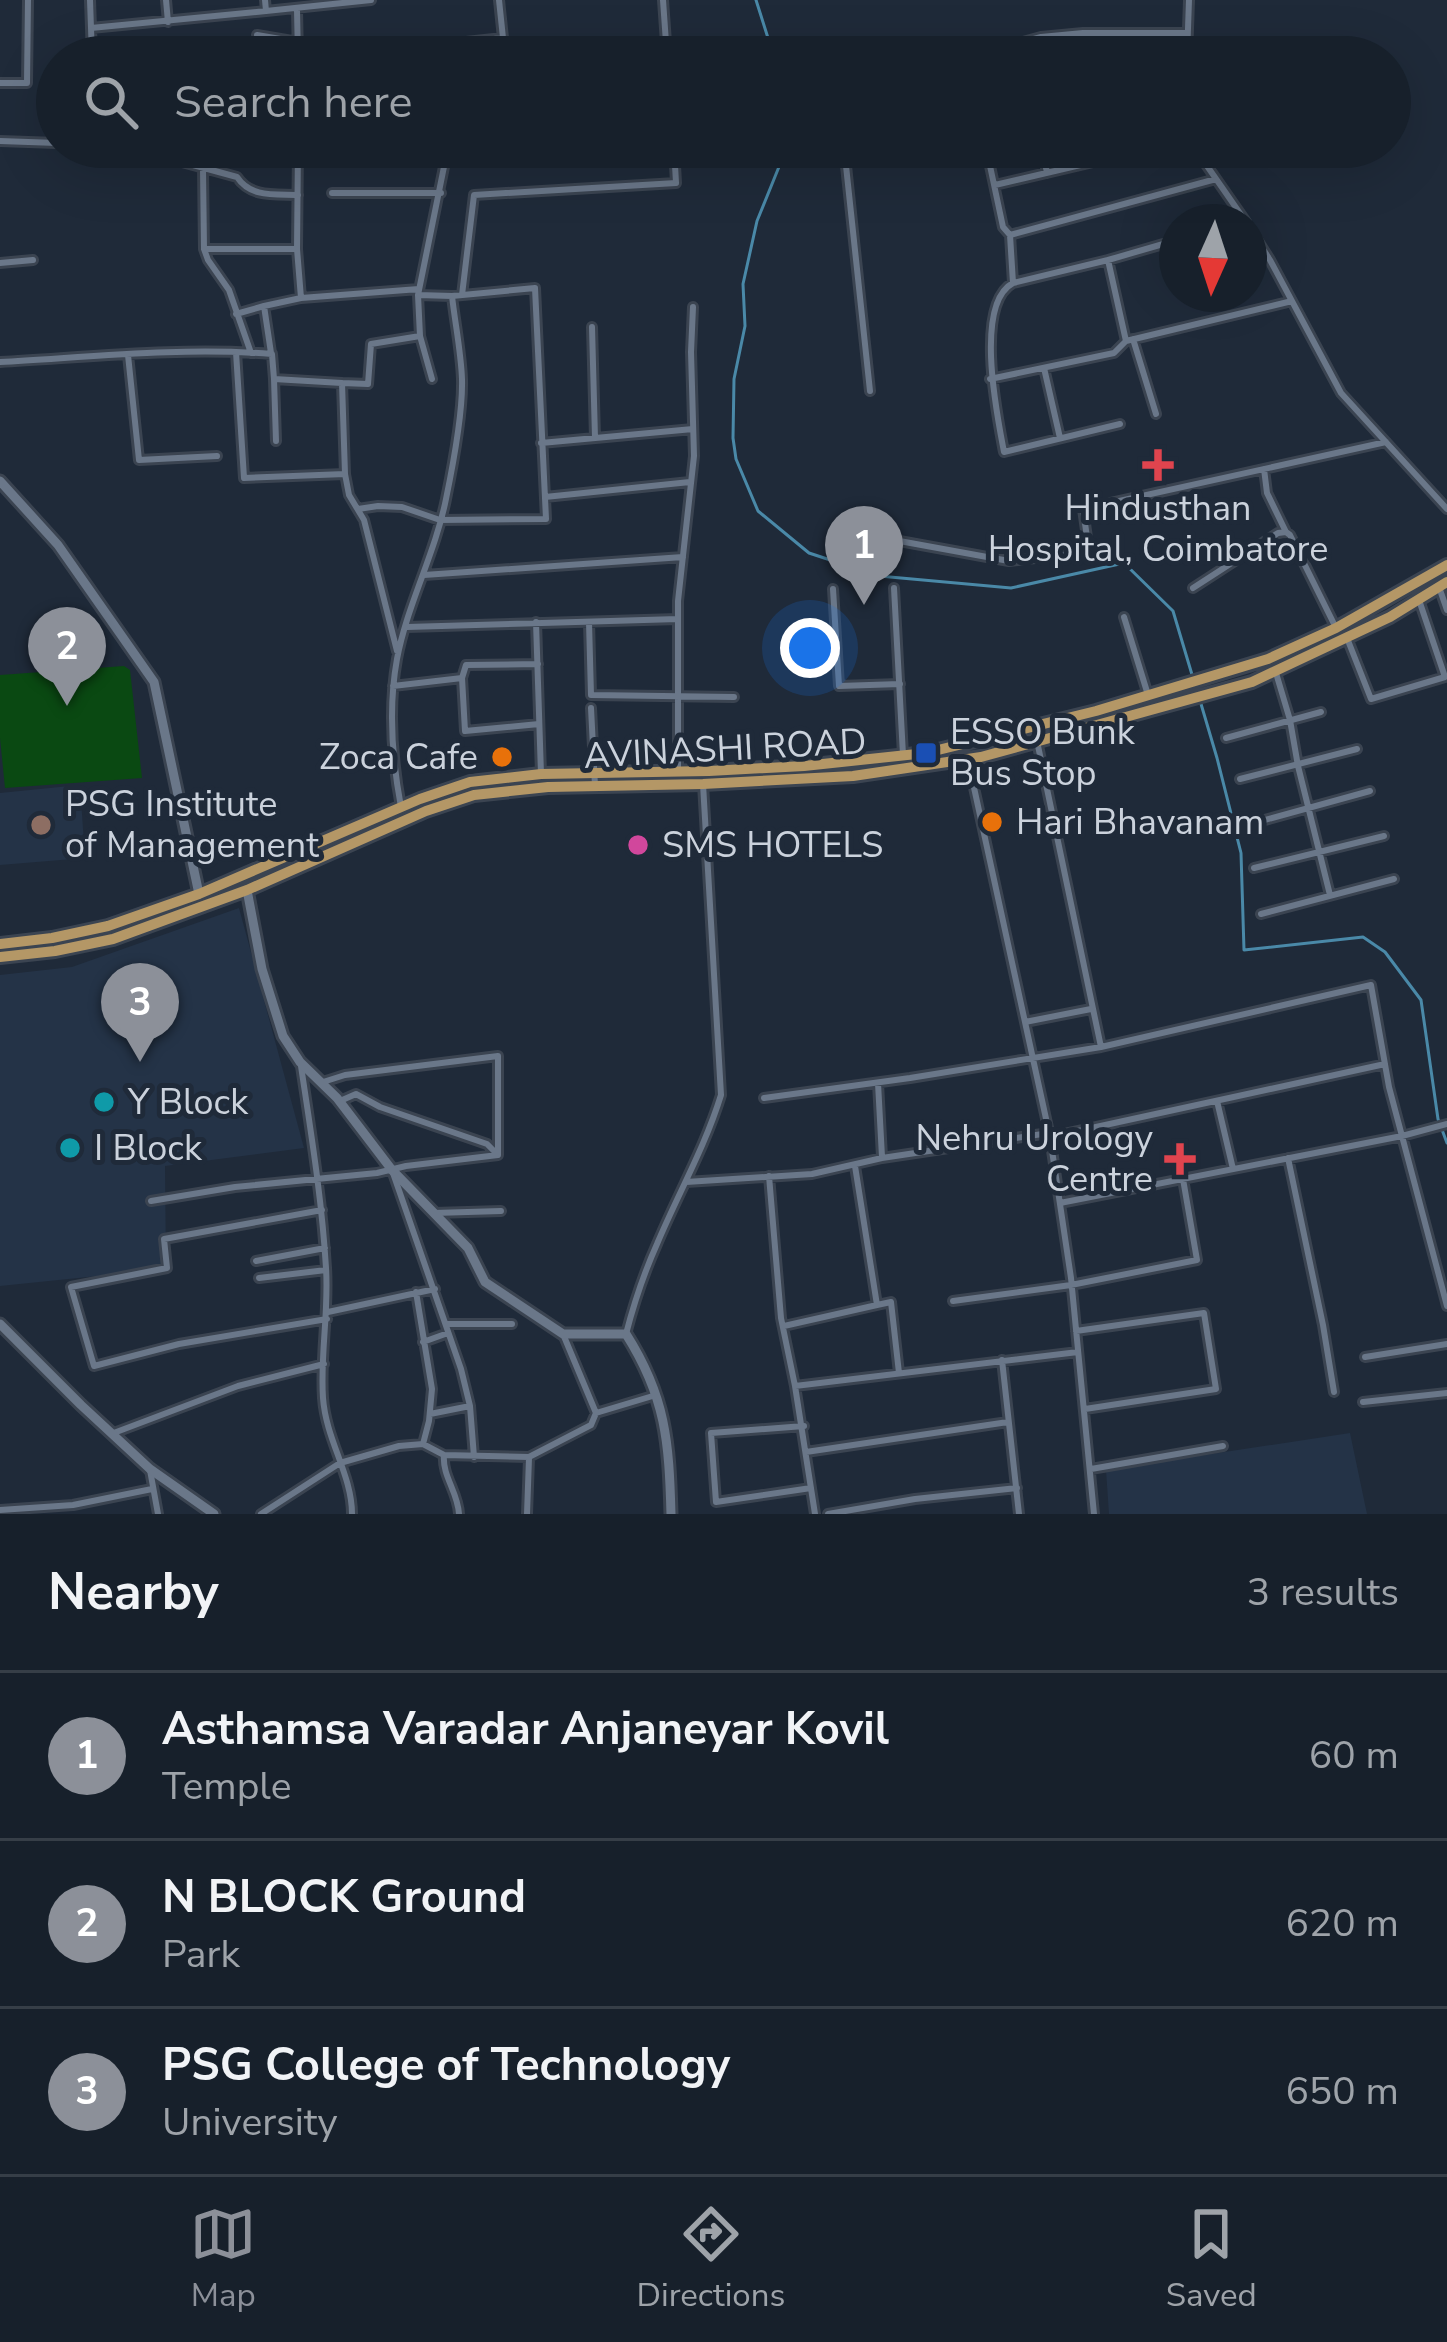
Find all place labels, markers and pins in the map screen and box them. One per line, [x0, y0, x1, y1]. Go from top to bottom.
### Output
marker: Hindusthan Hospital, Coimbatore [1142, 449, 1174, 481]
place label: Hindusthan Hospital, Coimbatore [988, 484, 1328, 574]
pin: 1 [825, 506, 903, 605]
pin: 2 [28, 607, 106, 706]
place label: ESSO Bunk Bus Stop [950, 708, 1136, 798]
place label: Zoca Cafe [319, 733, 478, 782]
marker: ESSO Bunk Bus Stop [913, 740, 939, 766]
marker: Zoca Cafe [489, 744, 515, 770]
place label: PSG Institute of Management [65, 780, 319, 870]
place label: Hari Bhavanam [1016, 798, 1264, 847]
marker: Hari Bhavanam [979, 809, 1005, 835]
marker: PSG Institute of Management [28, 812, 54, 838]
place label: SMS HOTELS [662, 821, 883, 870]
marker: SMS HOTELS [625, 832, 651, 858]
pin: 3 [101, 963, 179, 1062]
place label: Y Block [127, 1078, 249, 1127]
marker: Y Block [91, 1089, 117, 1115]
place label: Nehru Urology Centre [915, 1114, 1153, 1204]
place label: I Block [94, 1124, 203, 1173]
marker: I Block [57, 1135, 83, 1161]
marker: Nehru Urology Centre [1164, 1143, 1196, 1175]

